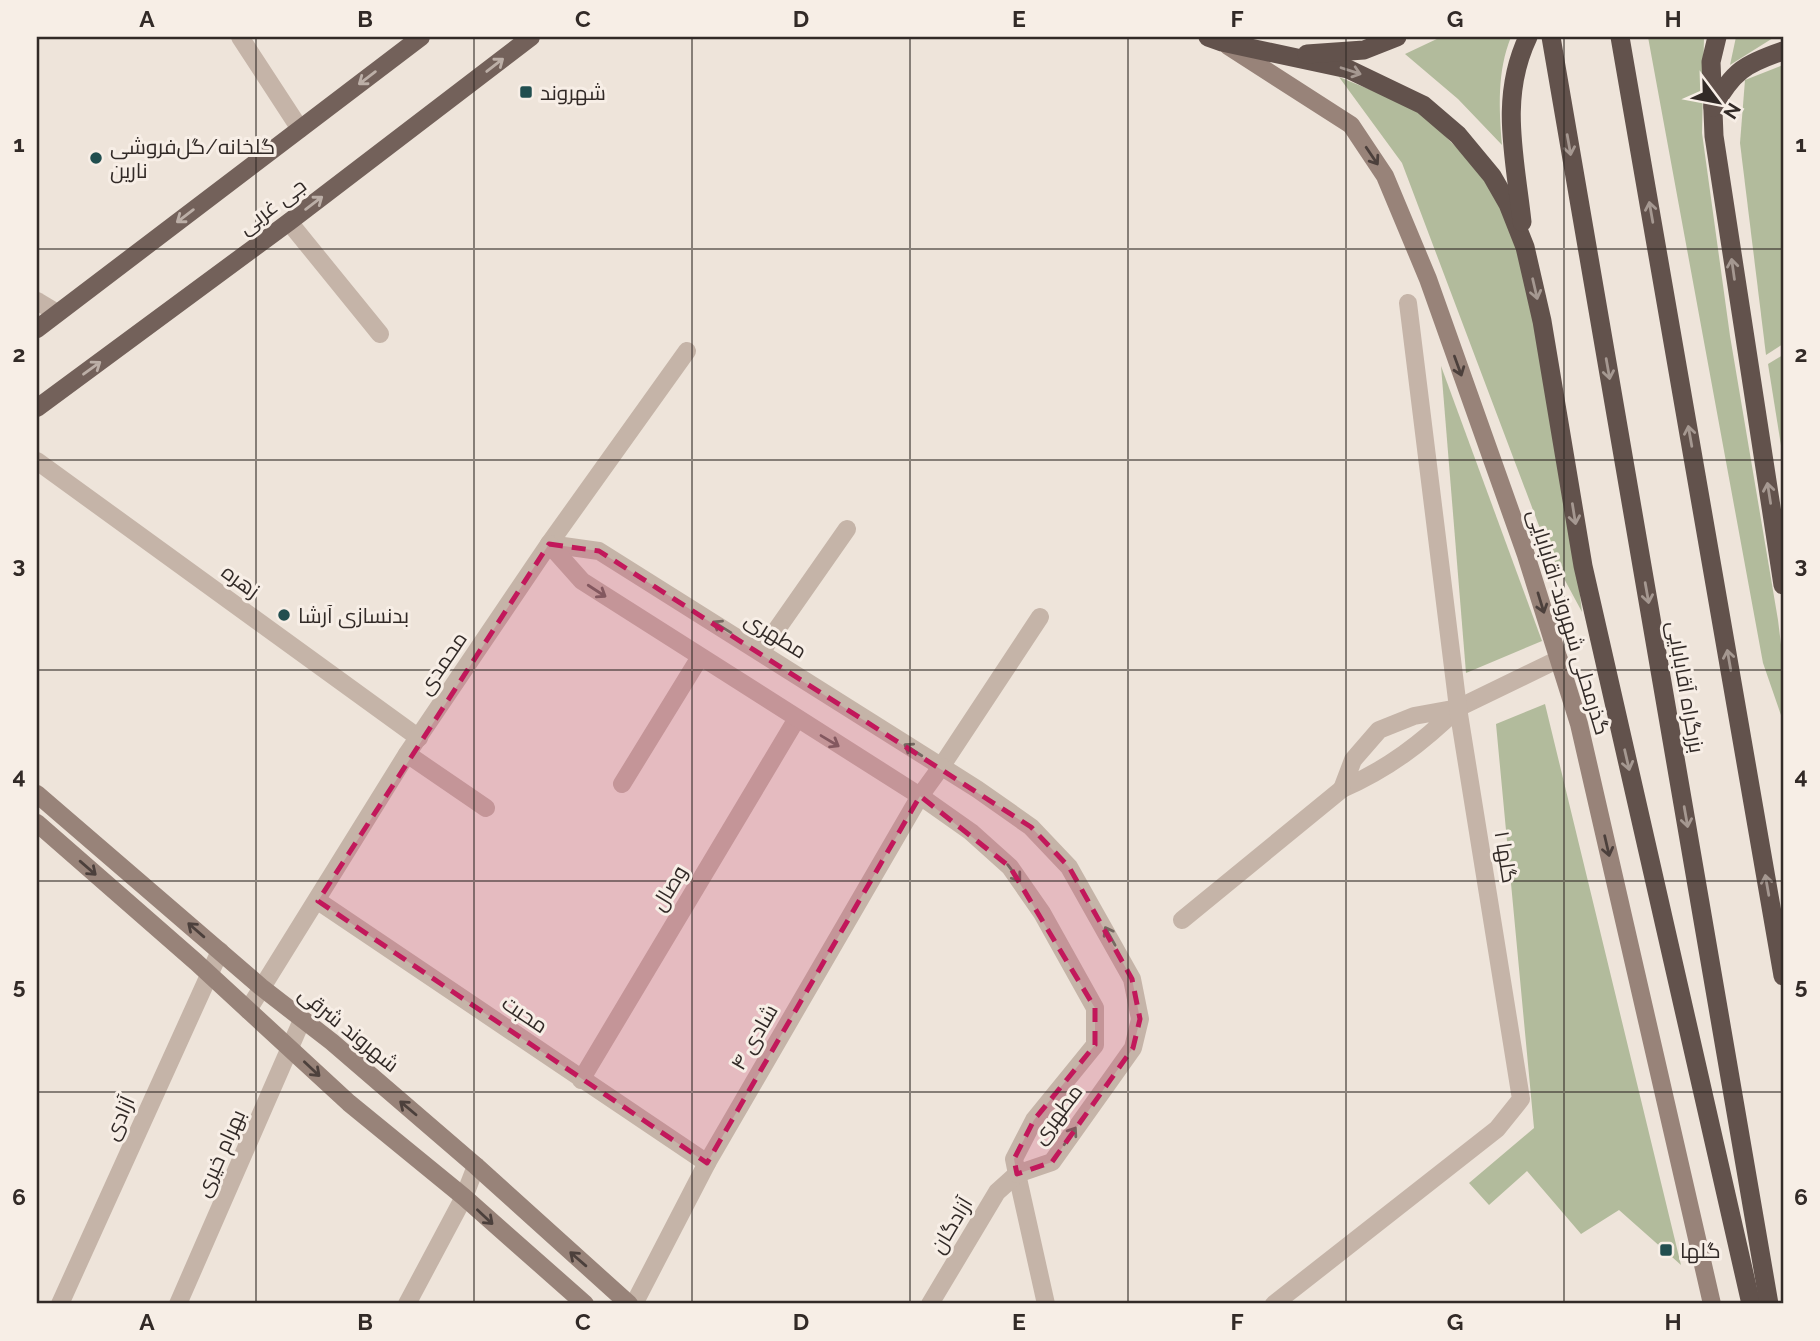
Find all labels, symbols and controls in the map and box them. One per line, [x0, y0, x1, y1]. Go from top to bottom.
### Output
text: A [139, 5, 155, 32]
text: B [357, 5, 373, 32]
text: C [575, 5, 591, 32]
text: D [793, 5, 809, 32]
text: E [1012, 5, 1026, 32]
text: F [1230, 5, 1244, 32]
text: G [1447, 5, 1463, 32]
text: H [1664, 5, 1682, 32]
one-way arrow [485, 58, 503, 73]
one-way arrow [1340, 66, 1362, 78]
north arrow [1684, 66, 1754, 136]
one-way arrow [358, 71, 376, 86]
place label: شهروند [540, 80, 606, 106]
marker: شهروند [518, 84, 534, 100]
text: N [1719, 99, 1746, 123]
text: 1 [13, 130, 25, 157]
text: 1 [1795, 130, 1807, 157]
one-way arrow [1563, 133, 1576, 156]
place label: گلخانه/گل‌فروشی نارین [110, 134, 275, 184]
one-way arrow [1364, 146, 1379, 165]
marker: گلخانه/گل‌فروشی نارین [88, 150, 104, 166]
street label: جی غربی [233, 172, 311, 240]
one-way arrow [304, 196, 323, 211]
one-way arrow [1644, 201, 1657, 224]
one-way arrow [176, 208, 195, 223]
one-way arrow [1727, 258, 1740, 280]
one-way arrow [1529, 278, 1542, 300]
text: 2 [13, 340, 25, 367]
text: 2 [1795, 340, 1807, 367]
one-way arrow [1453, 354, 1465, 376]
one-way arrow [1602, 357, 1615, 380]
one-way arrow [82, 360, 101, 375]
one-way arrow [1683, 425, 1696, 448]
one-way arrow [1762, 482, 1775, 505]
one-way arrow [1568, 502, 1581, 524]
street label: گذرمحلی شهروند-اقابابایی [1522, 506, 1615, 738]
text: 3 [13, 551, 25, 578]
text: 3 [1795, 551, 1807, 578]
street label: زهره [217, 559, 265, 603]
one-way arrow [1641, 581, 1654, 604]
one-way arrow [587, 585, 607, 599]
one-way arrow [1536, 592, 1549, 614]
place label: بدنسازی آرشا [298, 603, 409, 629]
street label: مطهری [740, 606, 812, 665]
marker: بدنسازی آرشا [276, 607, 292, 623]
street label: بزرگراه آقابابایی [1661, 619, 1710, 755]
one-way arrow [712, 620, 732, 634]
street label: محمدی [412, 627, 473, 700]
one-way arrow [1722, 650, 1735, 672]
one-way arrow [819, 734, 839, 748]
one-way arrow [904, 742, 924, 756]
one-way arrow [1620, 748, 1634, 771]
text: 4 [12, 762, 26, 789]
text: 4 [1794, 762, 1808, 789]
one-way arrow [1680, 805, 1693, 828]
street label: گلها ۱ [1489, 829, 1522, 885]
one-way arrow [1601, 834, 1614, 857]
one-way arrow [79, 860, 97, 876]
street label: وصال [646, 861, 693, 916]
one-way arrow [1006, 864, 1021, 882]
one-way arrow [1760, 874, 1774, 897]
one-way arrow [187, 922, 205, 938]
one-way arrow [1103, 926, 1116, 947]
text: 5 [13, 972, 26, 999]
text: 5 [1795, 972, 1808, 999]
street label: شهروند شرقی [293, 981, 404, 1078]
street label: محبت [497, 990, 553, 1038]
street label: شادی ۴ [725, 1000, 784, 1075]
one-way arrow [303, 1061, 321, 1077]
street label: مطهری [1026, 1079, 1088, 1149]
street label: آزادی [98, 1092, 141, 1144]
one-way arrow [400, 1100, 418, 1116]
street label: بهرام خیری [190, 1105, 252, 1201]
one-way arrow [1063, 1127, 1077, 1146]
text: 6 [12, 1183, 26, 1210]
text: 6 [1794, 1183, 1808, 1210]
street label: آزادگان [924, 1192, 979, 1258]
one-way arrow [476, 1208, 493, 1225]
place label: گلها [1680, 1238, 1721, 1264]
marker: گلها [1658, 1242, 1674, 1258]
one-way arrow [569, 1251, 587, 1267]
text: A [139, 1308, 155, 1335]
text: B [357, 1308, 373, 1335]
text: C [575, 1308, 591, 1335]
text: D [793, 1308, 809, 1335]
text: E [1012, 1308, 1026, 1335]
text: F [1230, 1308, 1244, 1335]
text: G [1447, 1308, 1463, 1335]
text: H [1664, 1308, 1682, 1335]

